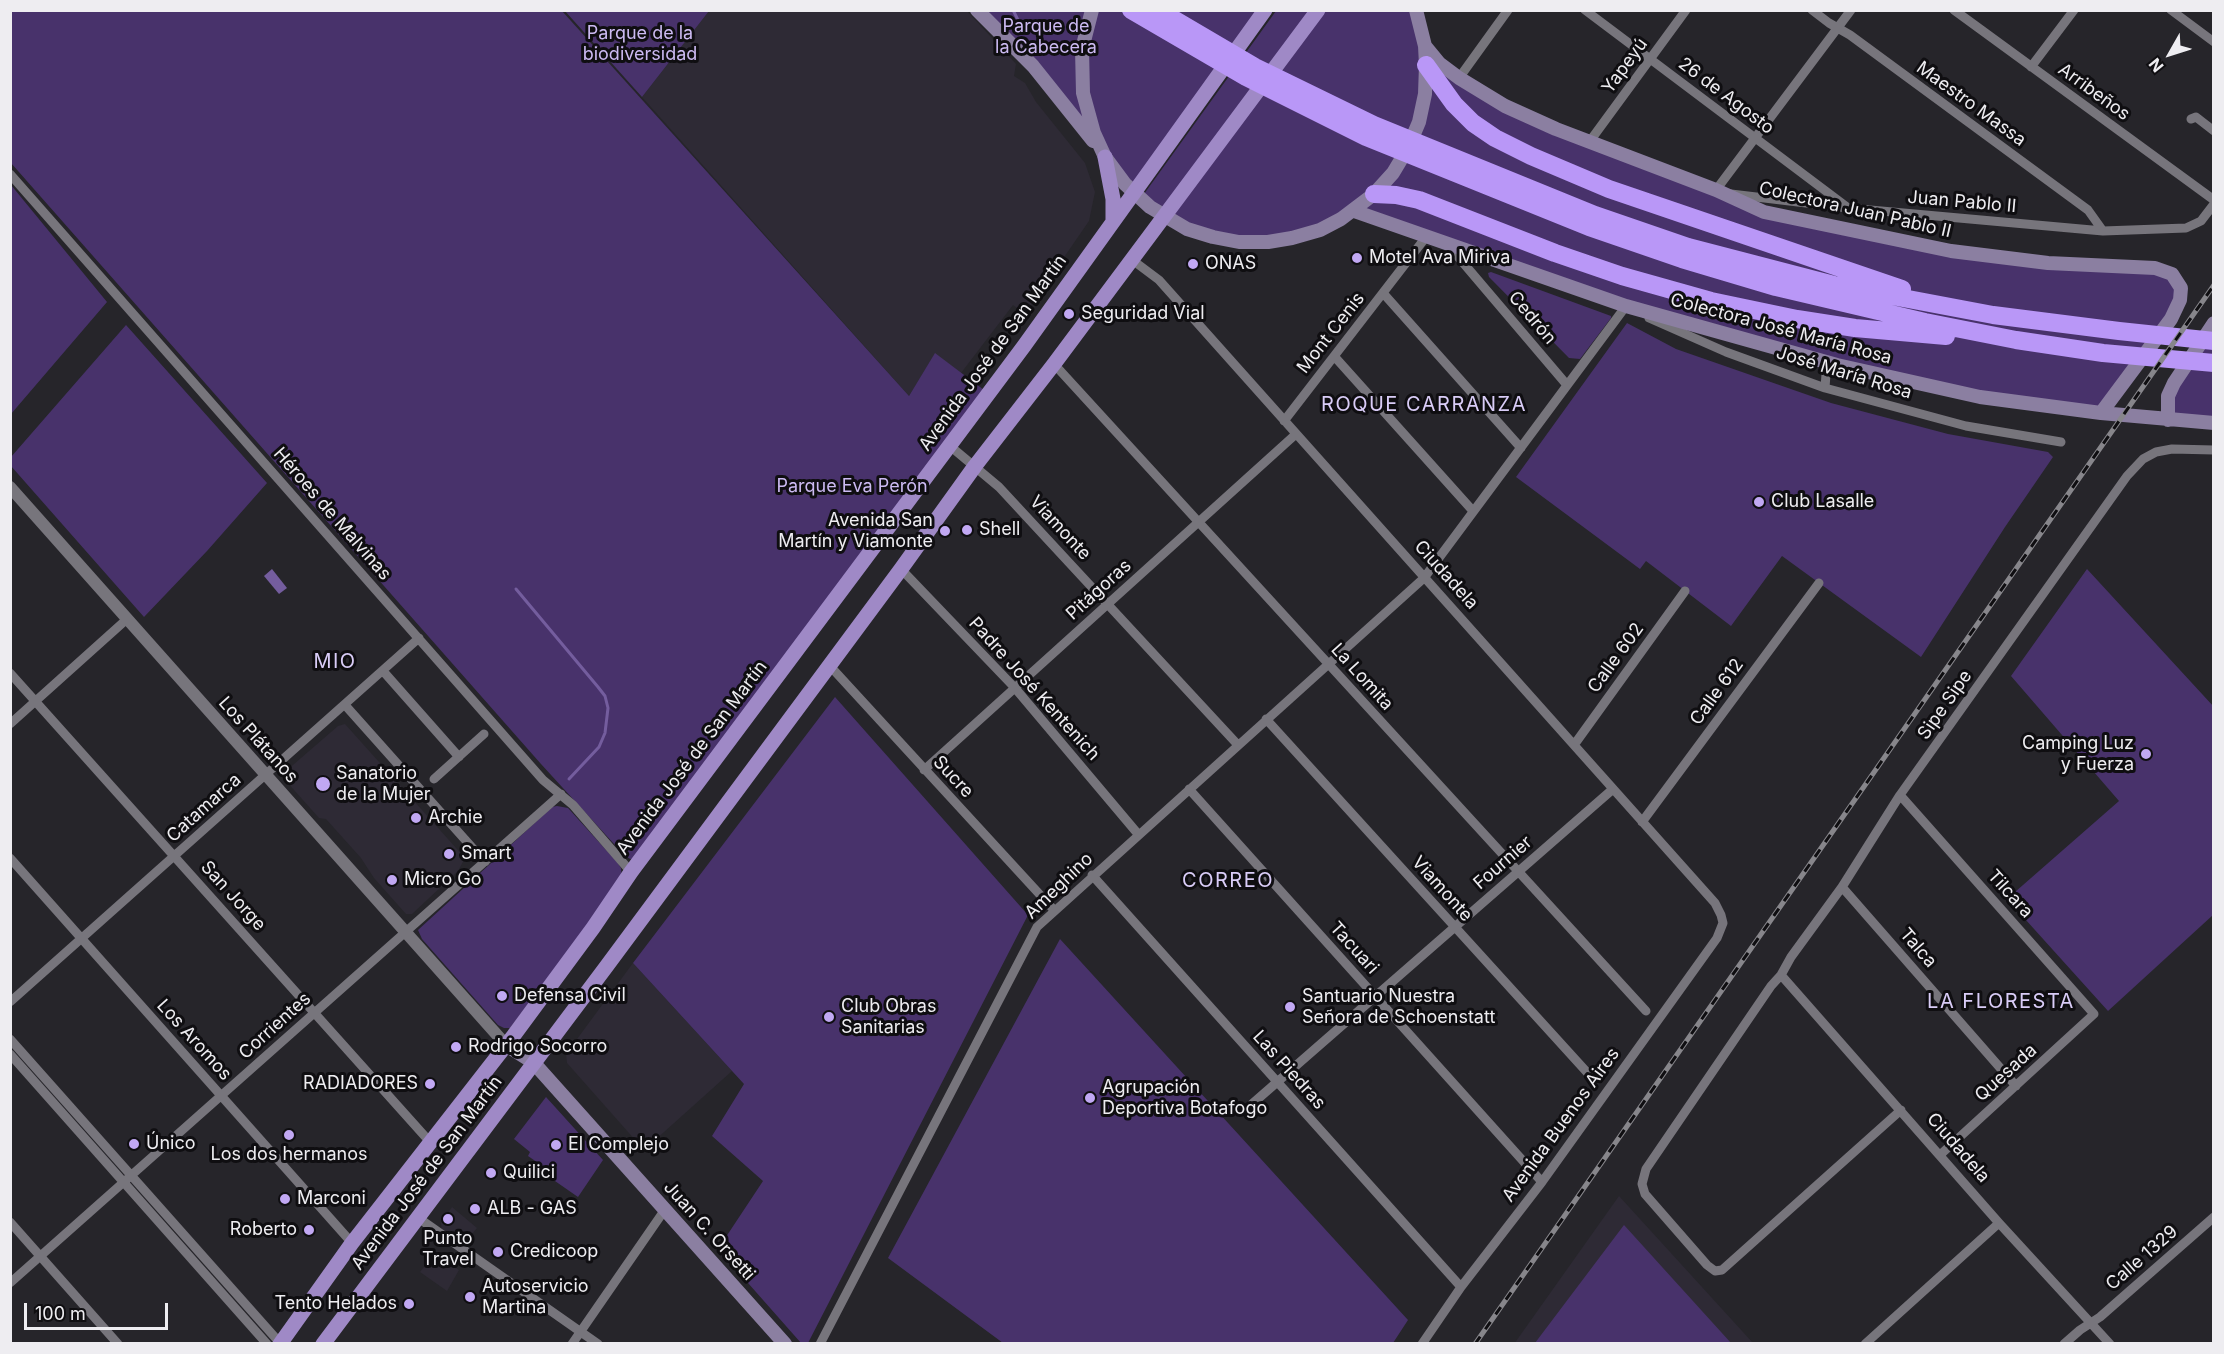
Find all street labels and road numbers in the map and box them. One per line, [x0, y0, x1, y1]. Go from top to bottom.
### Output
street label: Yapeyú [1598, 34, 1652, 98]
street label: 26 de Agosto [1674, 53, 1778, 139]
street label: Maestro Massa [1912, 57, 2030, 151]
street label: Arribeños [2054, 59, 2134, 125]
street label: Colectora Juan Pablo II [1757, 177, 1953, 243]
street label: Juan Pablo II [1907, 186, 2017, 218]
street label: Avenida José de San Martín [915, 251, 1071, 455]
street label: Cedrón [1504, 287, 1560, 349]
street label: Mont Cenis [1293, 288, 1369, 378]
street label: Colectora José María Rosa [1668, 289, 1894, 369]
street label: José María Rosa [1774, 342, 1914, 404]
street label: Héroes de Malvinas [269, 443, 395, 585]
street label: Viamonte [1025, 491, 1095, 565]
street label: Ciudadela [1409, 536, 1483, 614]
street label: Pitágoras [1062, 555, 1136, 625]
street label: Padre José Kentenich [964, 613, 1104, 765]
street label: Calle 602 [1583, 619, 1649, 697]
street label: La Lomita [1326, 639, 1398, 715]
street label: Calle 612 [1686, 655, 1748, 729]
street label: Avenida José de San Martín [612, 657, 772, 859]
street label: Sipe Sipe [1913, 666, 1977, 744]
street label: Los Plátanos [214, 692, 302, 788]
street label: Sucre [928, 752, 978, 802]
street label: Catamarca [162, 769, 246, 847]
street label: Fournier [1469, 832, 1537, 894]
street label: Ameghino [1021, 848, 1097, 924]
street label: Viamonte [1407, 852, 1477, 926]
street label: San Jorge [196, 857, 270, 935]
street label: Tilcara [1983, 865, 2037, 923]
street label: Tacuari [1325, 917, 1383, 979]
street label: Talca [1895, 924, 1941, 972]
street label: Corrientes [235, 988, 315, 1064]
street label: Los Aromos [152, 995, 236, 1085]
street label: Las Piedras [1248, 1026, 1330, 1114]
street label: Quesada [1971, 1040, 2041, 1106]
street label: Avenida Buenos Aires [1498, 1044, 1624, 1206]
street label: Avenida José de San Martín [347, 1072, 507, 1274]
street label: Ciudadela [1922, 1109, 1994, 1187]
street label: Juan C. Orsetti [659, 1177, 759, 1285]
street label: Calle 1329 [2102, 1221, 2182, 1295]

